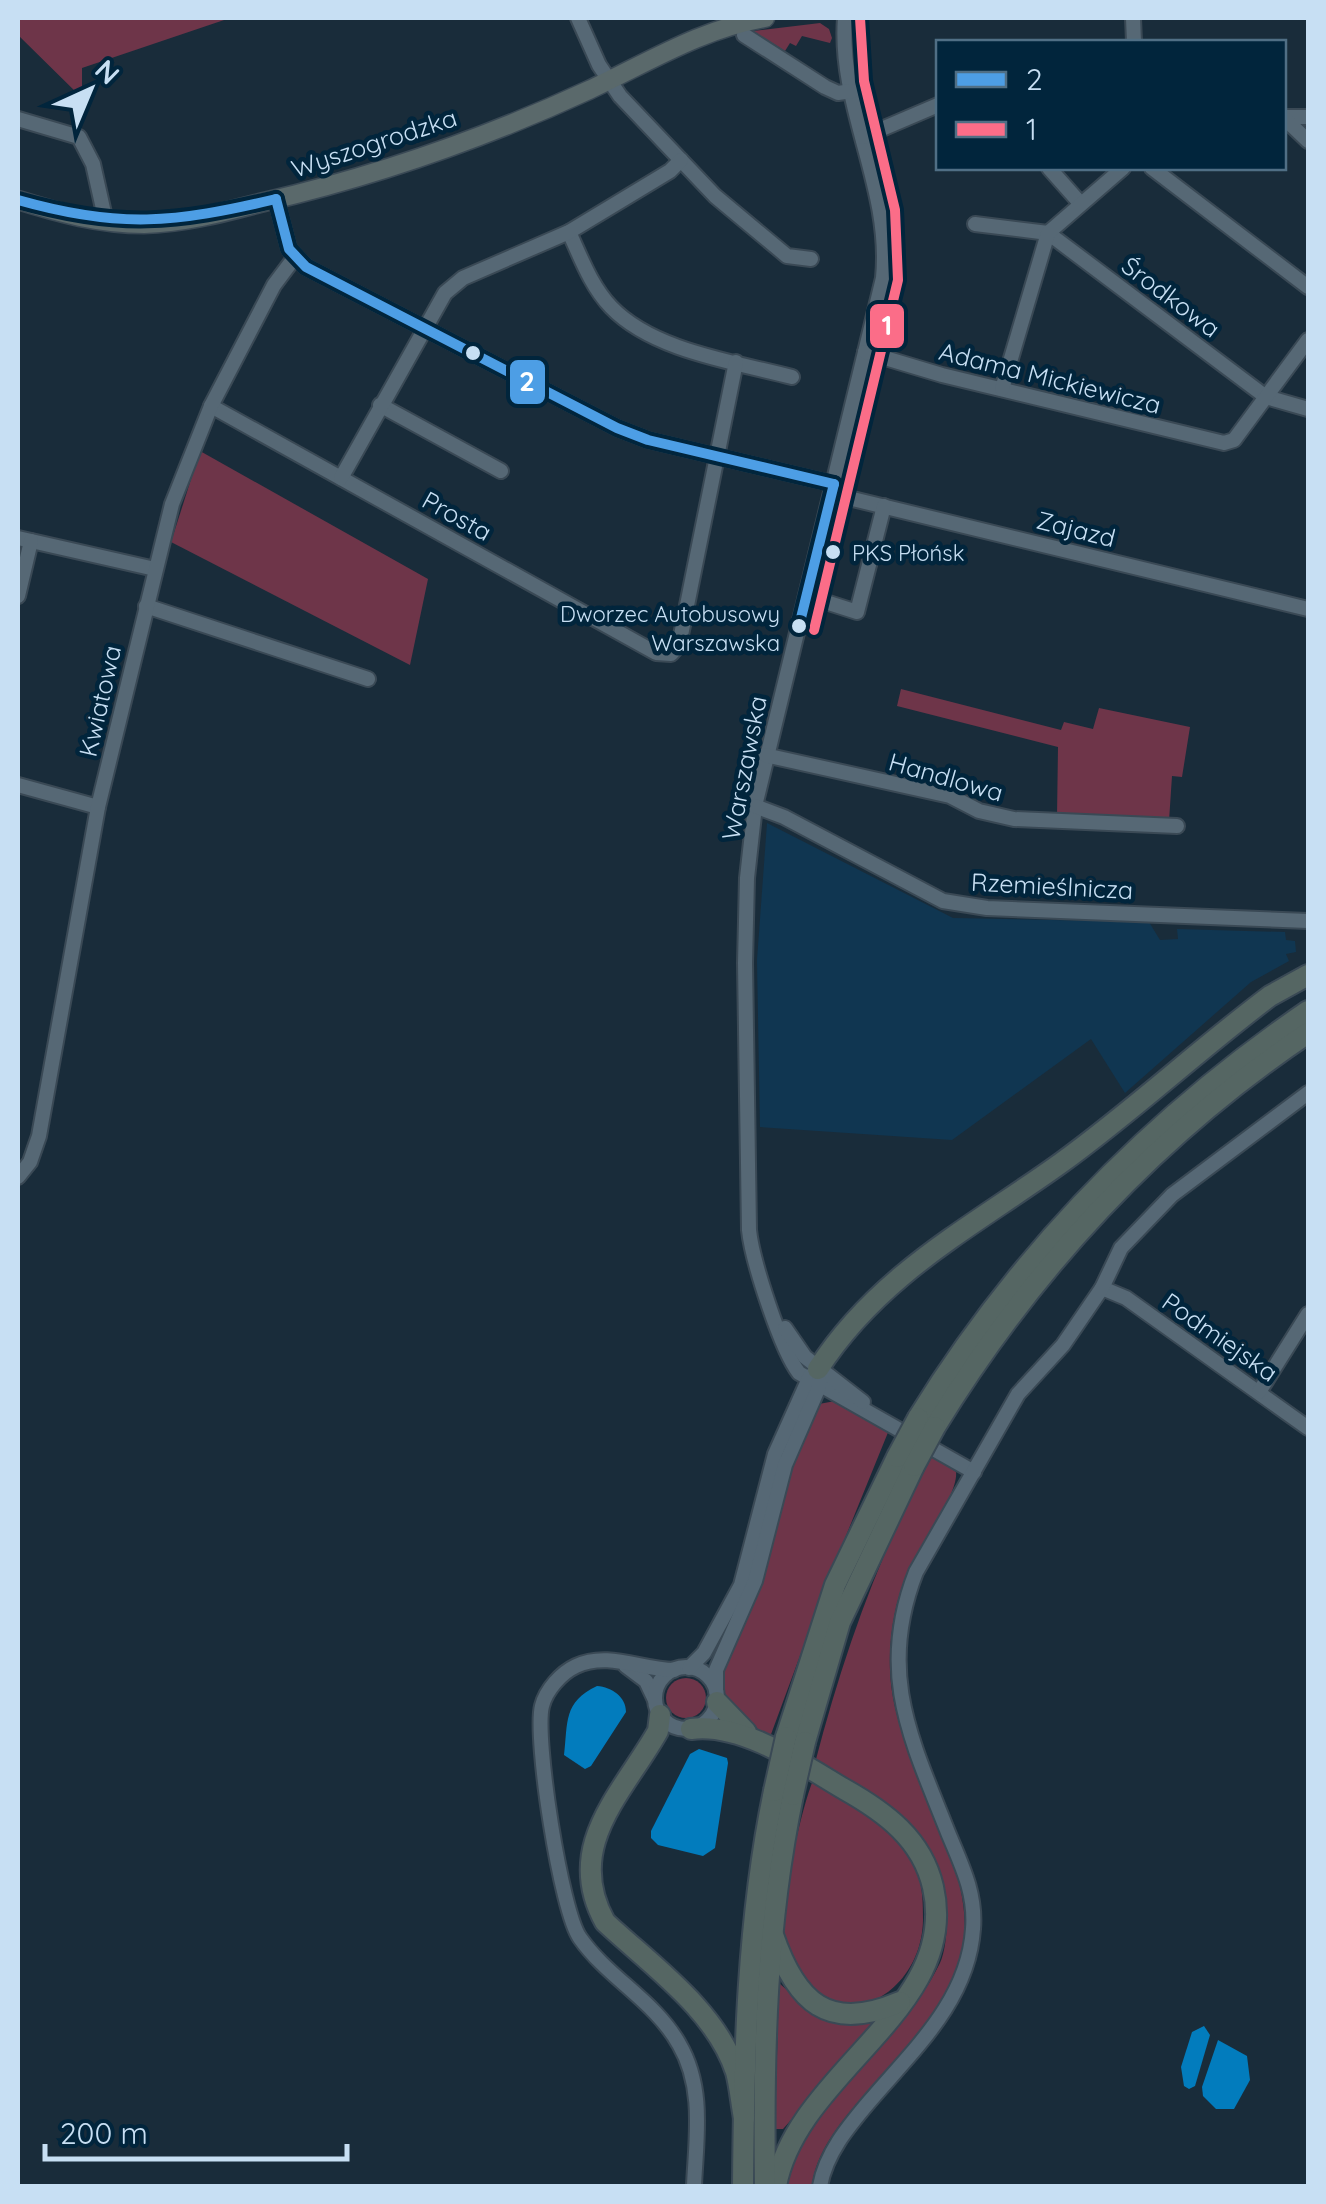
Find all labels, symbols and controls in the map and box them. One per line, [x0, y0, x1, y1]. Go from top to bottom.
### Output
north arrow [40, 40, 140, 140]
legend [936, 40, 1286, 170]
text: N [88, 52, 127, 91]
text: 2 [1026, 60, 1043, 98]
street label: Wyszogrodzka [287, 101, 460, 184]
text: 1 [1026, 110, 1037, 148]
street label: Środkowa [1116, 250, 1227, 344]
line badge: 1 [868, 302, 906, 350]
text: 1 [882, 307, 892, 342]
street label: Adama Mickiewicza [936, 335, 1164, 420]
unlabelled marker [463, 343, 483, 363]
line badge: 2 [508, 358, 547, 406]
text: 2 [519, 363, 535, 398]
street label: Prosta [417, 484, 497, 547]
street label: Zajazd [1034, 504, 1119, 553]
place label: PKS Płońsk [852, 539, 964, 567]
marker: PKS Płońsk [823, 542, 843, 562]
place label: Dworzec Autobusowy Warszawska [560, 600, 780, 657]
marker: Dworzec Autobusowy Warszawska [789, 616, 809, 636]
street label: Kwiatowa [72, 642, 127, 760]
street label: Warszawska [714, 693, 773, 843]
street label: Handlowa [885, 745, 1007, 808]
street label: Rzemieślnicza [970, 866, 1134, 905]
street label: Podmiejska [1156, 1285, 1284, 1388]
scale bar [45, 2099, 348, 2161]
text: 200 m [60, 2114, 148, 2152]

